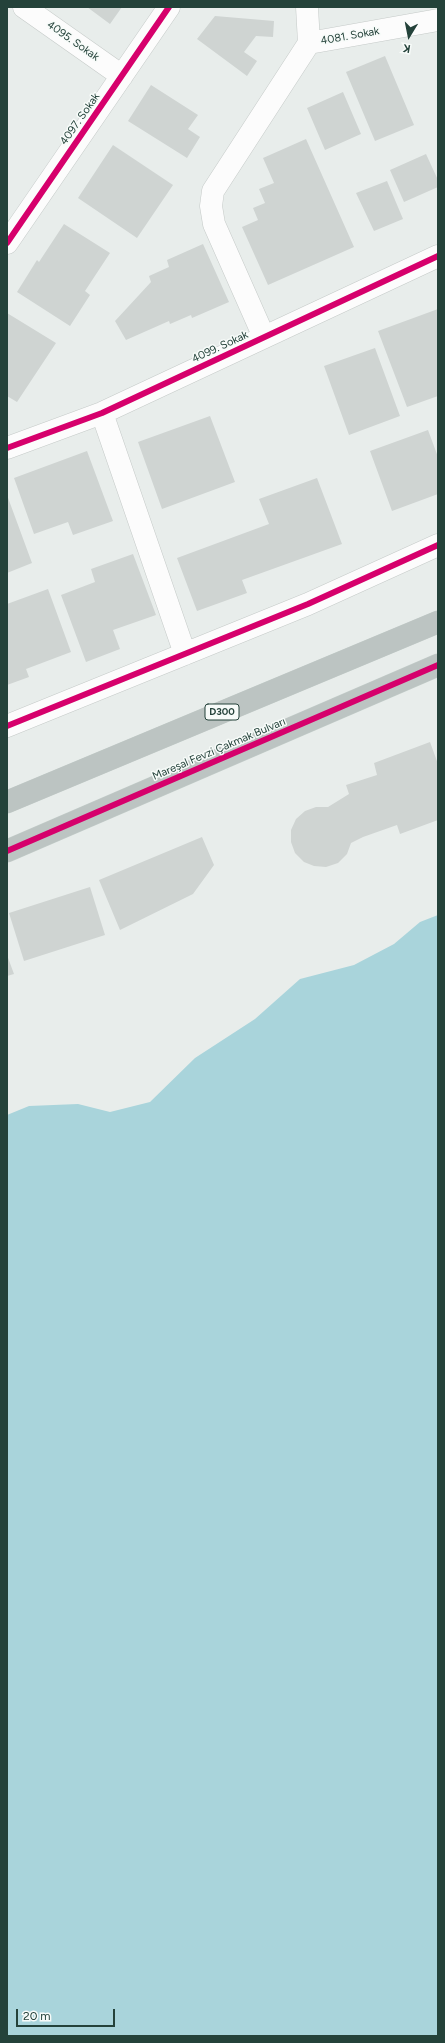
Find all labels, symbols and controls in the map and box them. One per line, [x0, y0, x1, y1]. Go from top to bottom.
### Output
north arrow [389, 16, 429, 56]
street label: 4095. Sokak [44, 18, 102, 64]
street label: 4081. Sokak [320, 24, 380, 48]
text: K [402, 41, 412, 55]
street label: 4097. Sokak [57, 91, 103, 147]
street label: 4099. Sokak [190, 328, 250, 366]
road number: D300 [205, 704, 239, 720]
street label: Mareşal Fevzi Çakmak Bulvarı [150, 715, 288, 783]
scale bar [18, 2001, 117, 2027]
text: 20 m [23, 2009, 51, 2023]

